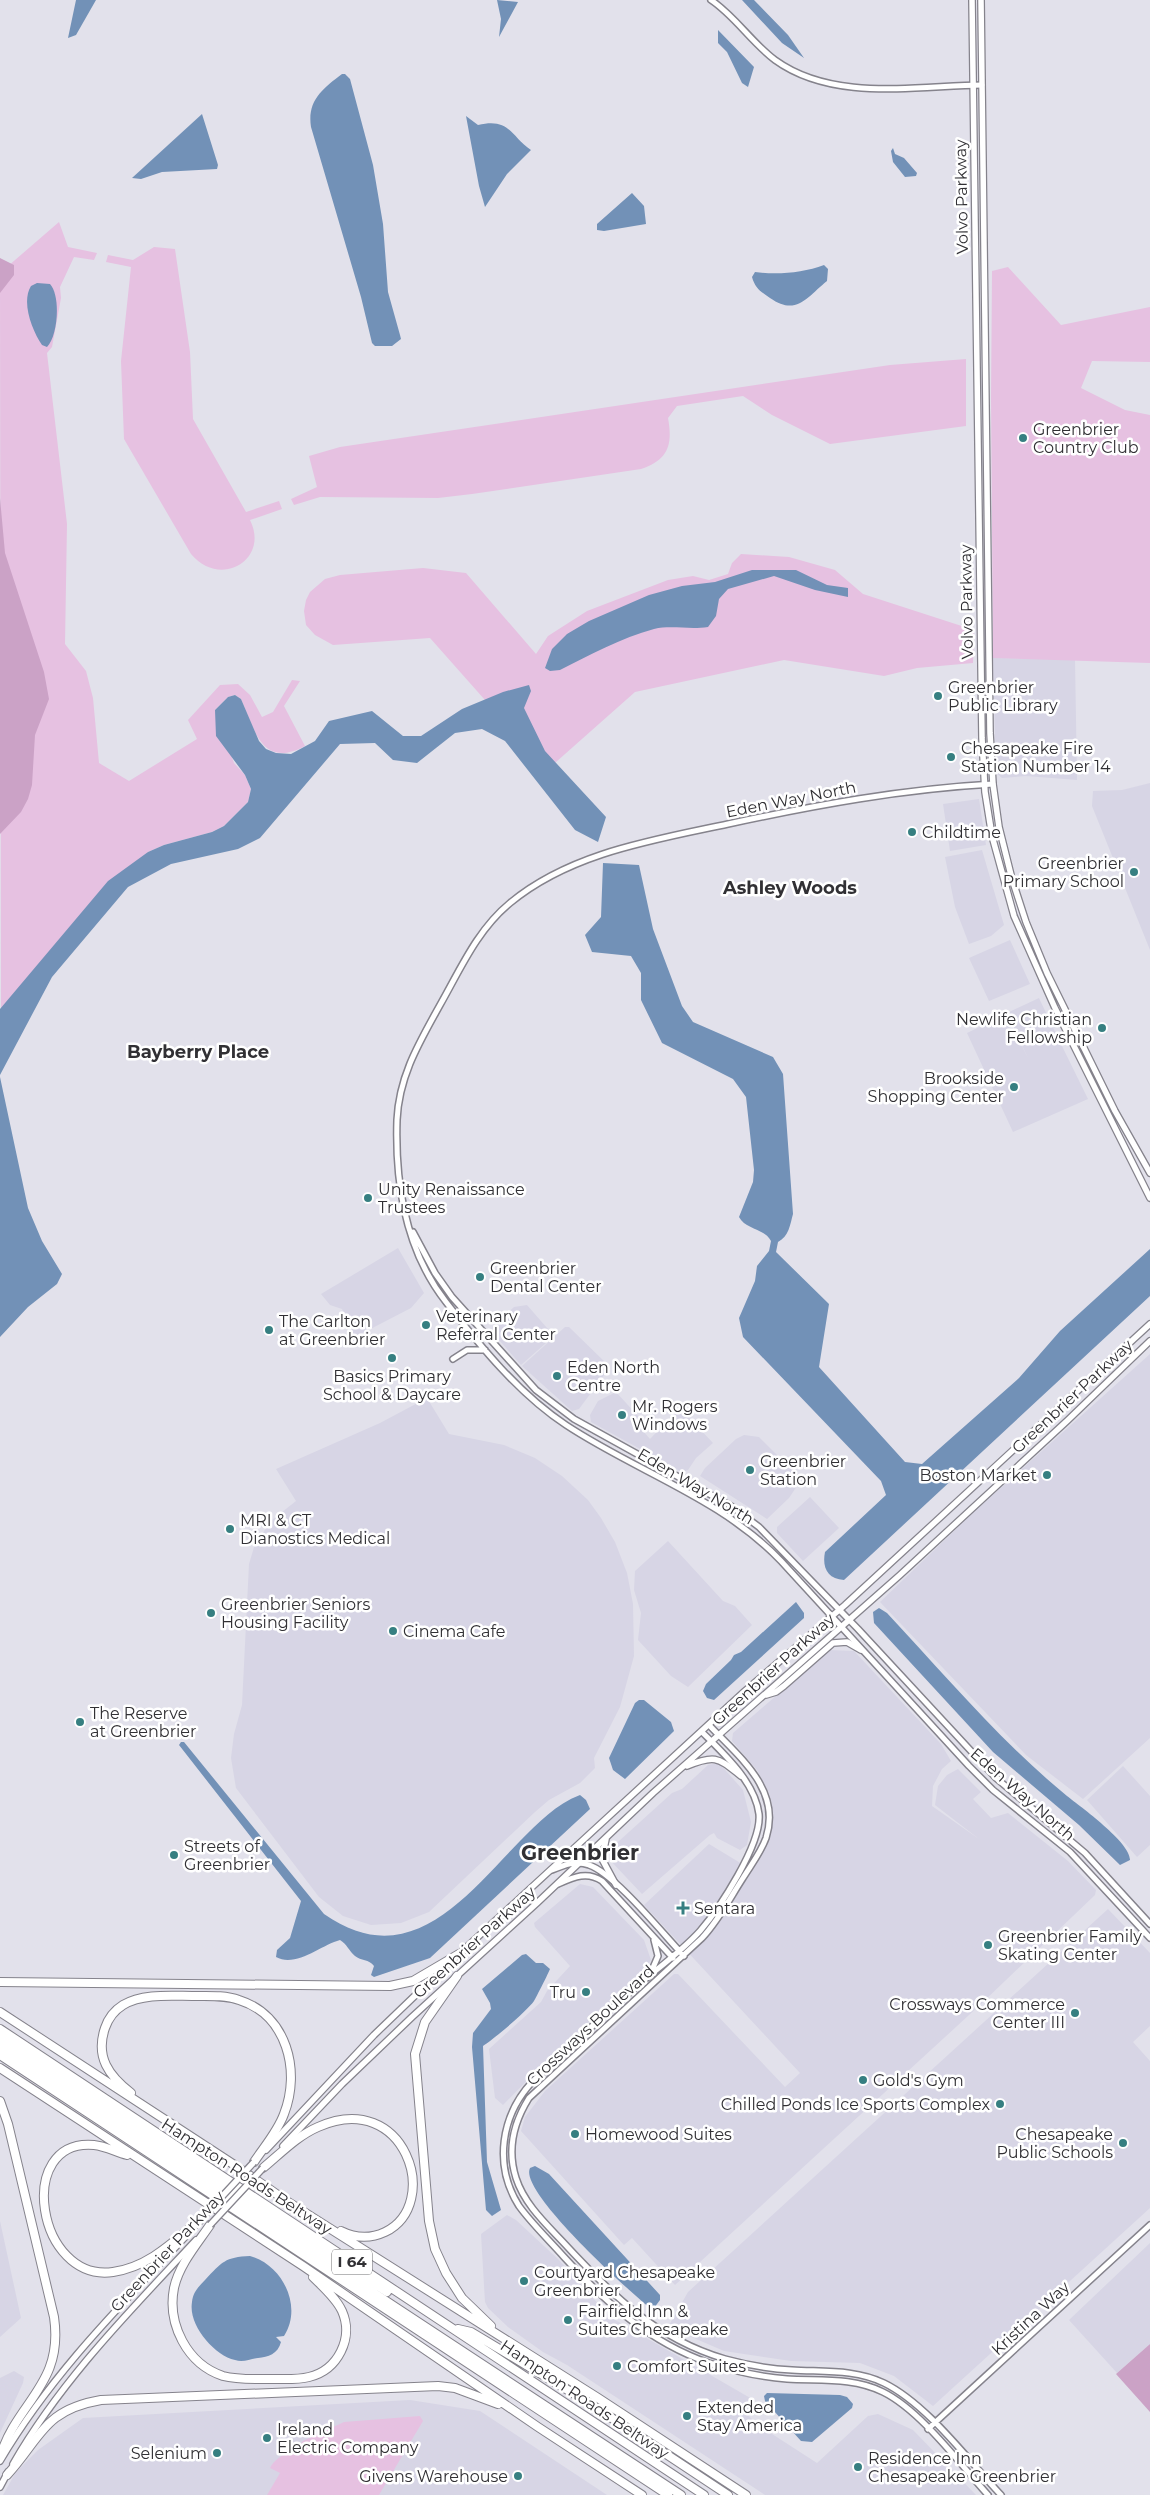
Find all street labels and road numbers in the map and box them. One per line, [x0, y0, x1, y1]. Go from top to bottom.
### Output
street label: Volvo Parkway [951, 139, 972, 255]
street label: Volvo Parkway [956, 544, 977, 660]
street label: Eden Way North [724, 778, 858, 821]
street label: Greenbrier Parkway [1008, 1335, 1137, 1457]
street label: Eden Way North [634, 1444, 757, 1529]
street label: Greenbrier Parkway [708, 1609, 839, 1729]
street label: Eden Way North [967, 1744, 1079, 1845]
street label: Greenbrier Parkway [409, 1882, 540, 2002]
street label: Crossways Boulevard [522, 1961, 658, 2090]
street label: Hampton Roads Beltway [158, 2114, 336, 2239]
street label: Greenbrier Parkway [107, 2187, 228, 2316]
road number: I 64 [332, 2250, 372, 2274]
street label: Kristina Way [987, 2277, 1073, 2359]
street label: Hampton Roads Beltway [497, 2336, 673, 2463]

